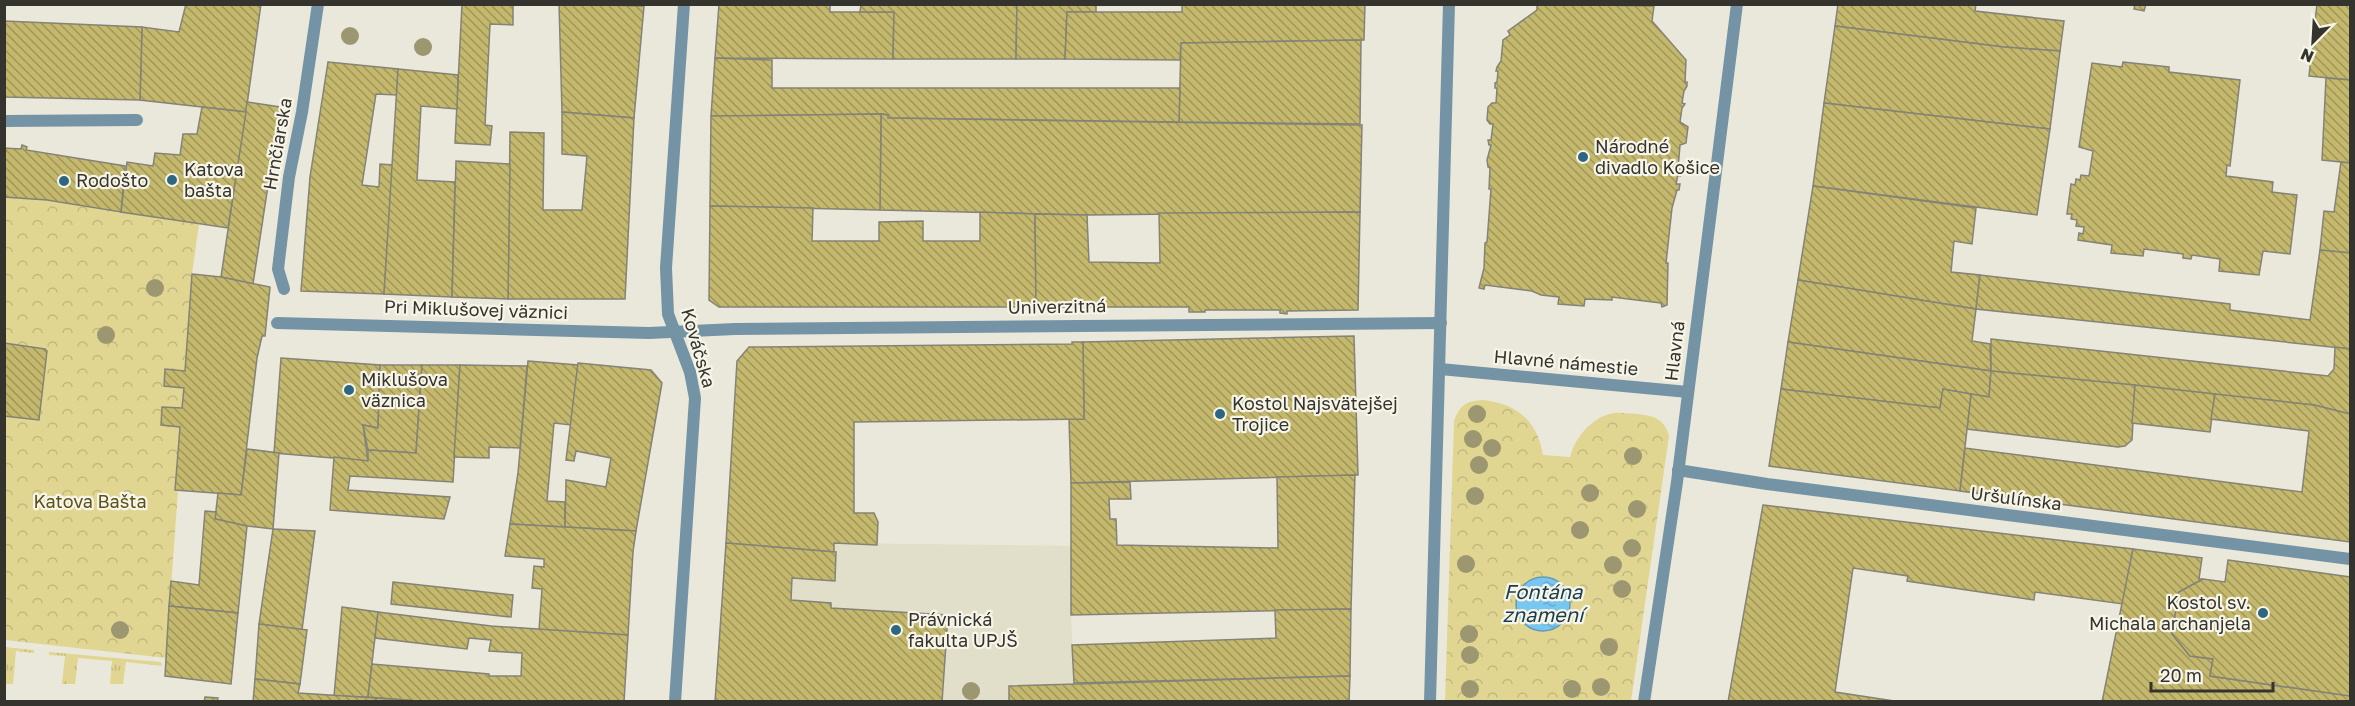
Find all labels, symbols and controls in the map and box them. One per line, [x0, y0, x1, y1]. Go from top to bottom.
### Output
north arrow [2283, 12, 2343, 72]
text: N [2297, 44, 2317, 67]
street label: Hrnčiarska [258, 96, 296, 192]
place label: Národné divadlo Košice [1595, 135, 1720, 178]
marker: Národné divadlo Košice [1576, 150, 1590, 164]
place label: Katova bašta [184, 158, 244, 201]
place label: Rodošto [76, 169, 148, 191]
marker: Katova bašta [165, 173, 179, 187]
marker: Rodošto [57, 174, 71, 188]
street label: Univerzitná [1007, 294, 1107, 318]
street label: Pri Miklušovej väznici [384, 295, 569, 323]
street label: Kováčska [677, 305, 721, 390]
street label: Hlavná [1659, 319, 1689, 382]
street label: Hlavné námestie [1493, 345, 1639, 379]
place label: Miklušova väznica [361, 368, 448, 411]
marker: Miklušova väznica [342, 383, 356, 397]
place label: Kostol Najsvätejšej Trojice [1232, 392, 1398, 435]
marker: Kostol Najsvätejšej Trojice [1213, 407, 1227, 421]
street label: Uršulínska [1969, 481, 2063, 515]
park label: Katova Bašta [33, 490, 147, 512]
water label: Fontána znamení [1503, 579, 1589, 626]
place label: Kostol sv. Michala archanjela [2089, 591, 2251, 634]
marker: Kostol sv. Michala archanjela [2256, 606, 2270, 620]
place label: Právnická fakulta UPJŠ [908, 608, 1018, 651]
marker: Právnická fakulta UPJŠ [889, 623, 903, 637]
scale bar [2151, 655, 2272, 693]
text: 20 m [2160, 664, 2202, 686]

